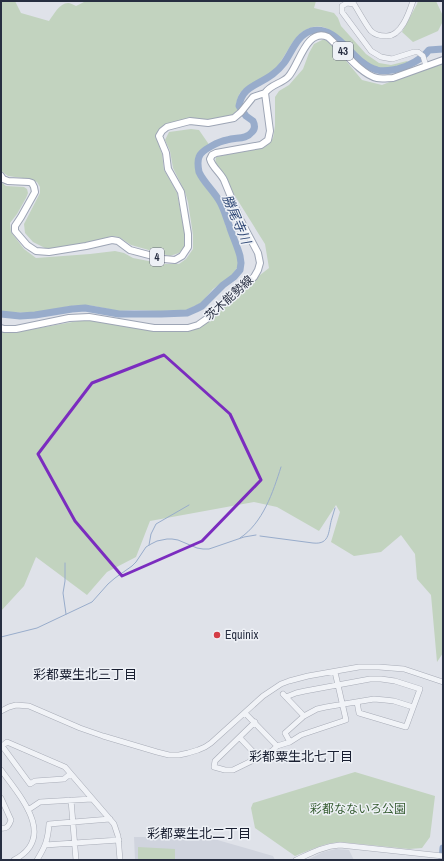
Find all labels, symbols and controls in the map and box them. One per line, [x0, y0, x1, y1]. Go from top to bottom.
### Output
road number: 43 [333, 42, 353, 60]
water label: 勝尾寺川 [219, 192, 255, 248]
road number: 4 [150, 248, 164, 266]
street label: 茨木能勢線 [201, 272, 257, 324]
place label: Equinix [225, 627, 258, 643]
marker: Equinix [212, 630, 222, 640]
district label: 彩都粟生北三丁目 [33, 666, 137, 683]
district label: 彩都粟生北七丁目 [249, 748, 353, 765]
park label: 彩都なないろ公園 [310, 801, 406, 817]
district label: 彩都粟生北二丁目 [147, 825, 251, 842]

